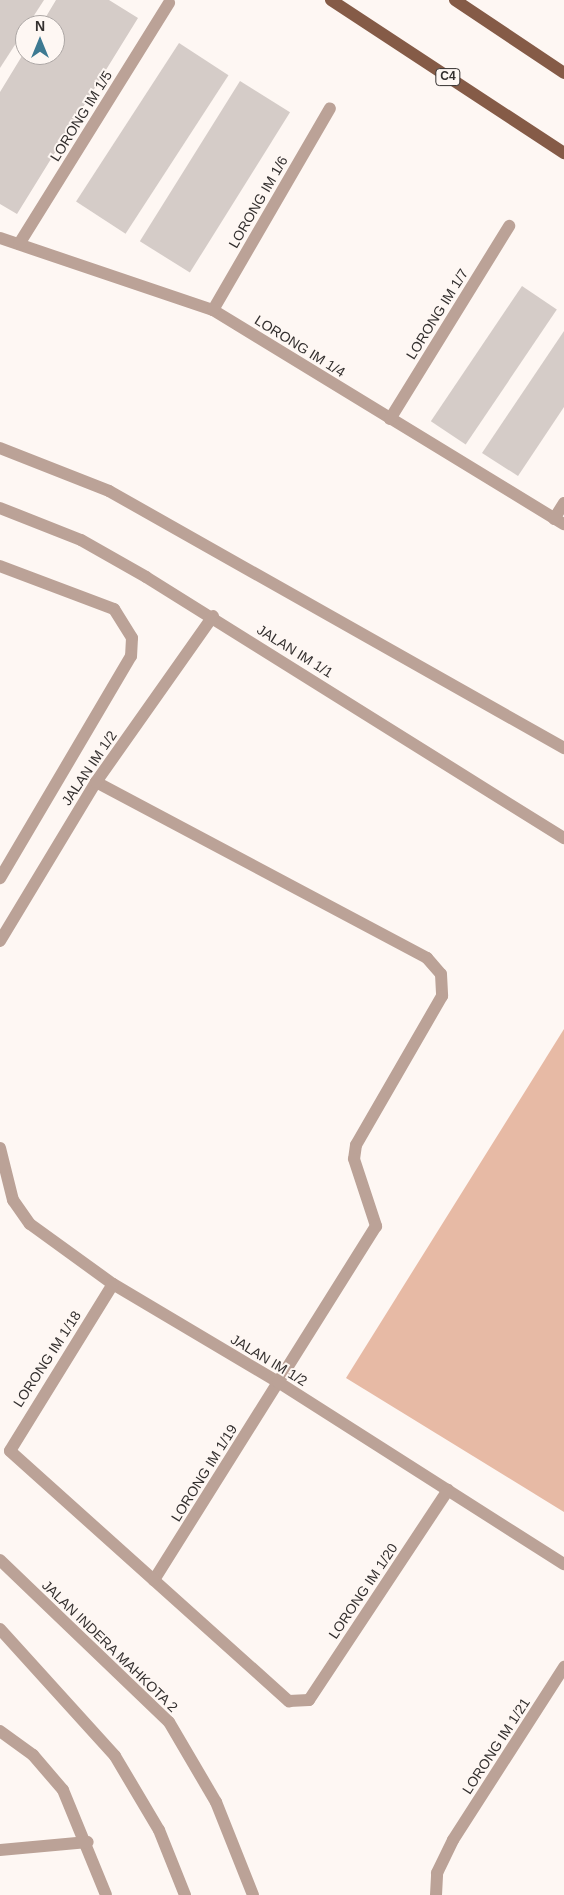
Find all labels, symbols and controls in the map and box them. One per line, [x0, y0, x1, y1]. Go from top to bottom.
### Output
north arrow [15, 15, 65, 65]
text: N [35, 18, 45, 34]
street label: LORONG IM 1/5 [46, 68, 116, 164]
road number: C4 [434, 68, 462, 86]
street label: LORONG IM 1/6 [225, 153, 291, 251]
street label: LORONG IM 1/7 [402, 266, 472, 362]
street label: LORONG IM 1/4 [252, 311, 348, 381]
street label: JALAN IM 1/1 [254, 621, 336, 681]
street label: JALAN IM 1/2 [58, 728, 120, 808]
street label: LORONG IM 1/18 [10, 1308, 84, 1410]
street label: JALAN IM 1/2 [228, 1331, 310, 1389]
street label: LORONG IM 1/19 [167, 1421, 241, 1525]
street label: LORONG IM 1/20 [325, 1540, 401, 1642]
street label: JALAN INDERA MAHKOTA 2 [38, 1576, 182, 1716]
street label: LORONG IM 1/21 [459, 1695, 533, 1797]

